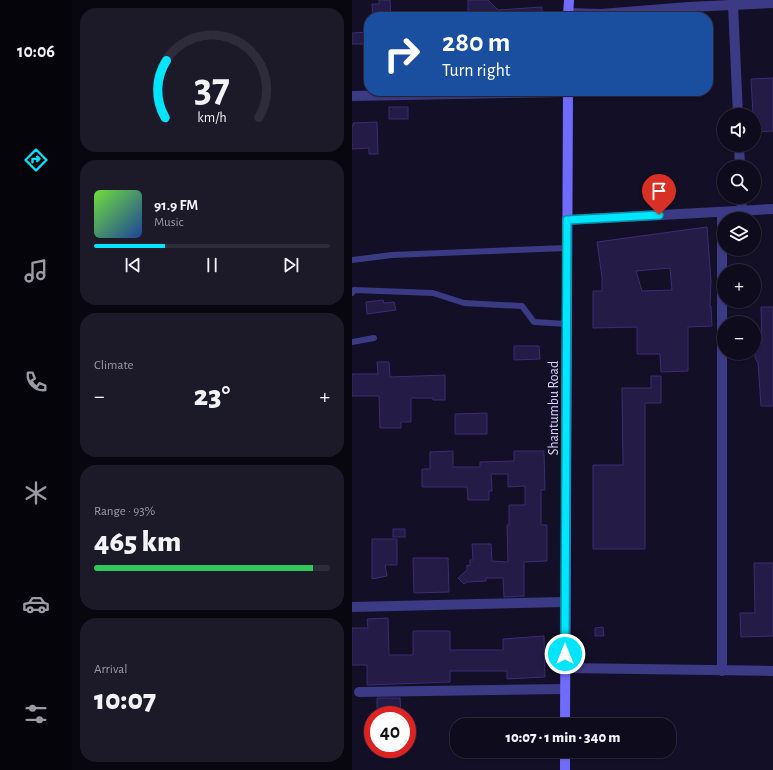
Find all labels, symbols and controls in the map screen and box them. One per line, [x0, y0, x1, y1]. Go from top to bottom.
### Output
icon: right [376, 28, 428, 80]
text: 280 m [442, 29, 510, 57]
text: 10:06 [17, 43, 55, 61]
text: Turn right [442, 62, 511, 80]
text: 37 [194, 68, 230, 109]
map controls [717, 108, 761, 360]
button: sound [717, 108, 761, 152]
text: km/h [197, 111, 227, 125]
icon: directions [22, 146, 50, 174]
button: search [717, 160, 761, 204]
pin [642, 174, 676, 215]
icon: arrive [648, 180, 670, 202]
text: 91.9 FM [154, 198, 198, 213]
button: layers [717, 212, 761, 256]
text: Music [154, 216, 184, 229]
icon: previous [122, 254, 144, 276]
icon: pause [201, 254, 223, 276]
icon: next [280, 254, 302, 276]
icon: music [22, 257, 50, 285]
button: + [717, 264, 761, 308]
button: − [717, 316, 761, 360]
text: Climate [94, 359, 133, 372]
street label: Shantumbu Road [547, 361, 561, 455]
icon: phone [22, 368, 50, 396]
text: 23° [194, 381, 230, 411]
text: − [94, 385, 105, 407]
text: + [319, 385, 330, 407]
icon: climate [22, 479, 50, 507]
text: Range · 93% [94, 505, 155, 518]
text: 465 km [94, 527, 181, 557]
icon: car [22, 590, 50, 618]
position arrow [544, 633, 586, 675]
text: Arrival [94, 663, 127, 676]
text: 10:07 [94, 685, 156, 715]
icon: filters [22, 700, 50, 728]
speed limit sign: 40 [364, 706, 416, 758]
text: 10:07 · 1 min · 340 m [506, 730, 620, 745]

